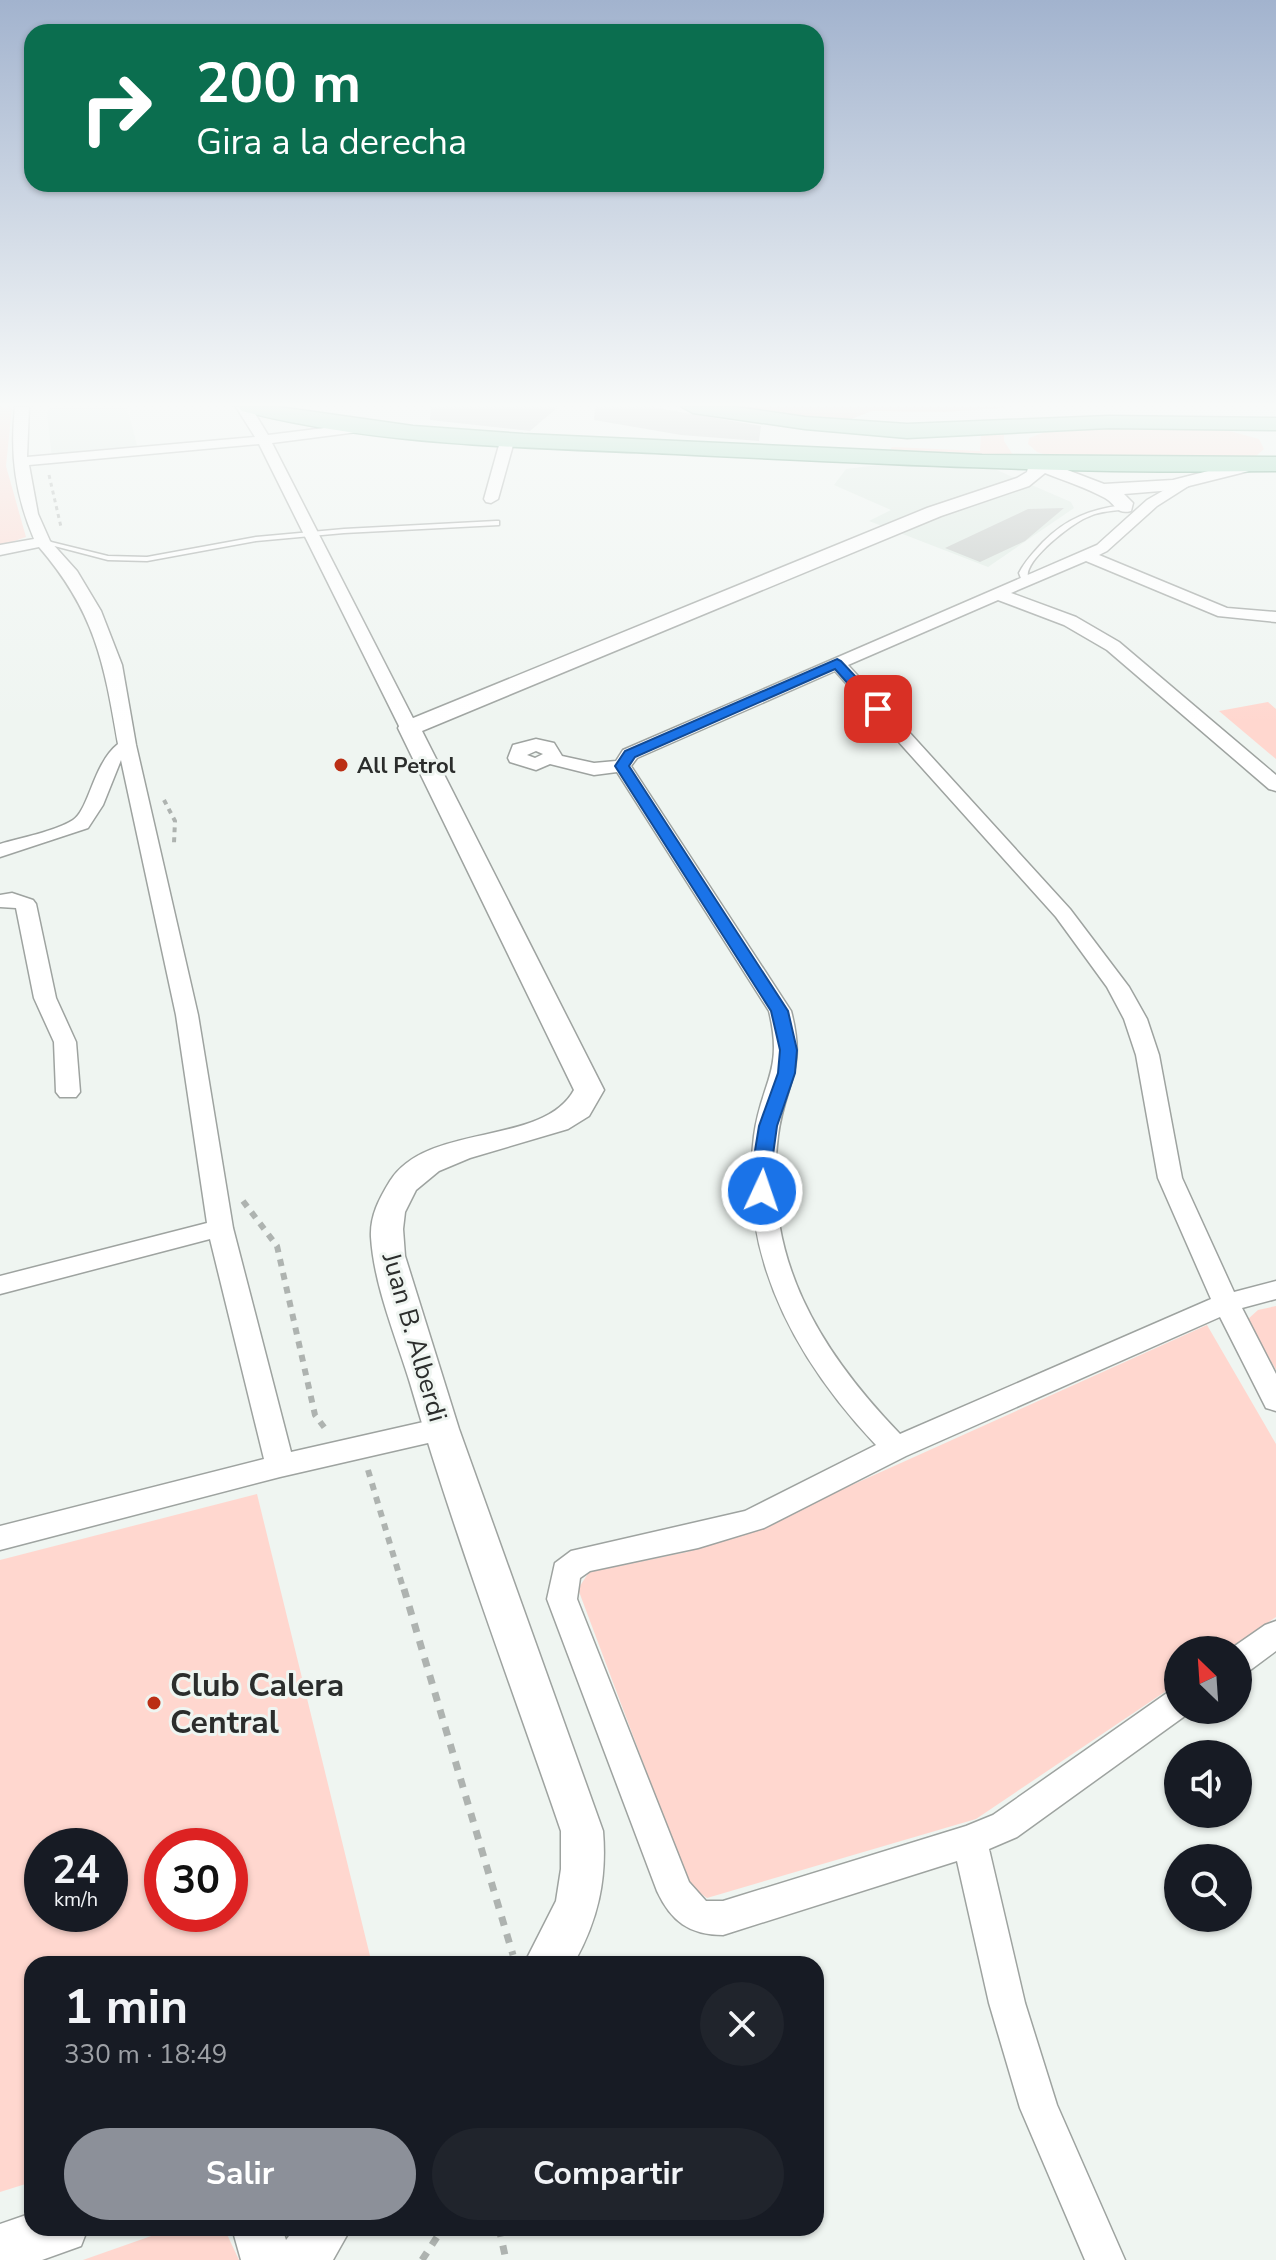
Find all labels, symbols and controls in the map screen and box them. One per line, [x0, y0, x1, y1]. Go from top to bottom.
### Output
text: 200 m [196, 45, 361, 122]
icon: right [64, 56, 168, 160]
text: Gira a la derecha [196, 118, 467, 167]
pin [844, 675, 912, 743]
icon: arrive [856, 687, 900, 731]
place label: All Petrol [357, 751, 456, 781]
marker: All Petrol [332, 756, 350, 774]
position arrow [720, 1149, 804, 1233]
street label: Juan B. Alberdi [373, 1248, 455, 1426]
north arrow [1164, 1636, 1252, 1724]
map controls [1164, 1636, 1252, 1932]
place label: Club Calera Central [170, 1664, 344, 1744]
marker: Club Calera Central [145, 1694, 163, 1712]
button: sound [1164, 1740, 1252, 1828]
speed limit sign: 30 [144, 1828, 248, 1932]
text: 24 [52, 1843, 100, 1897]
button: search [1164, 1844, 1252, 1932]
text: km/h [54, 1886, 98, 1913]
text: 1 min [64, 1974, 188, 2040]
button: close [700, 1982, 784, 2066]
text: 330 m · 18:49 [64, 2037, 227, 2072]
button: Salir [64, 2128, 416, 2220]
button: Compartir [432, 2128, 784, 2220]

